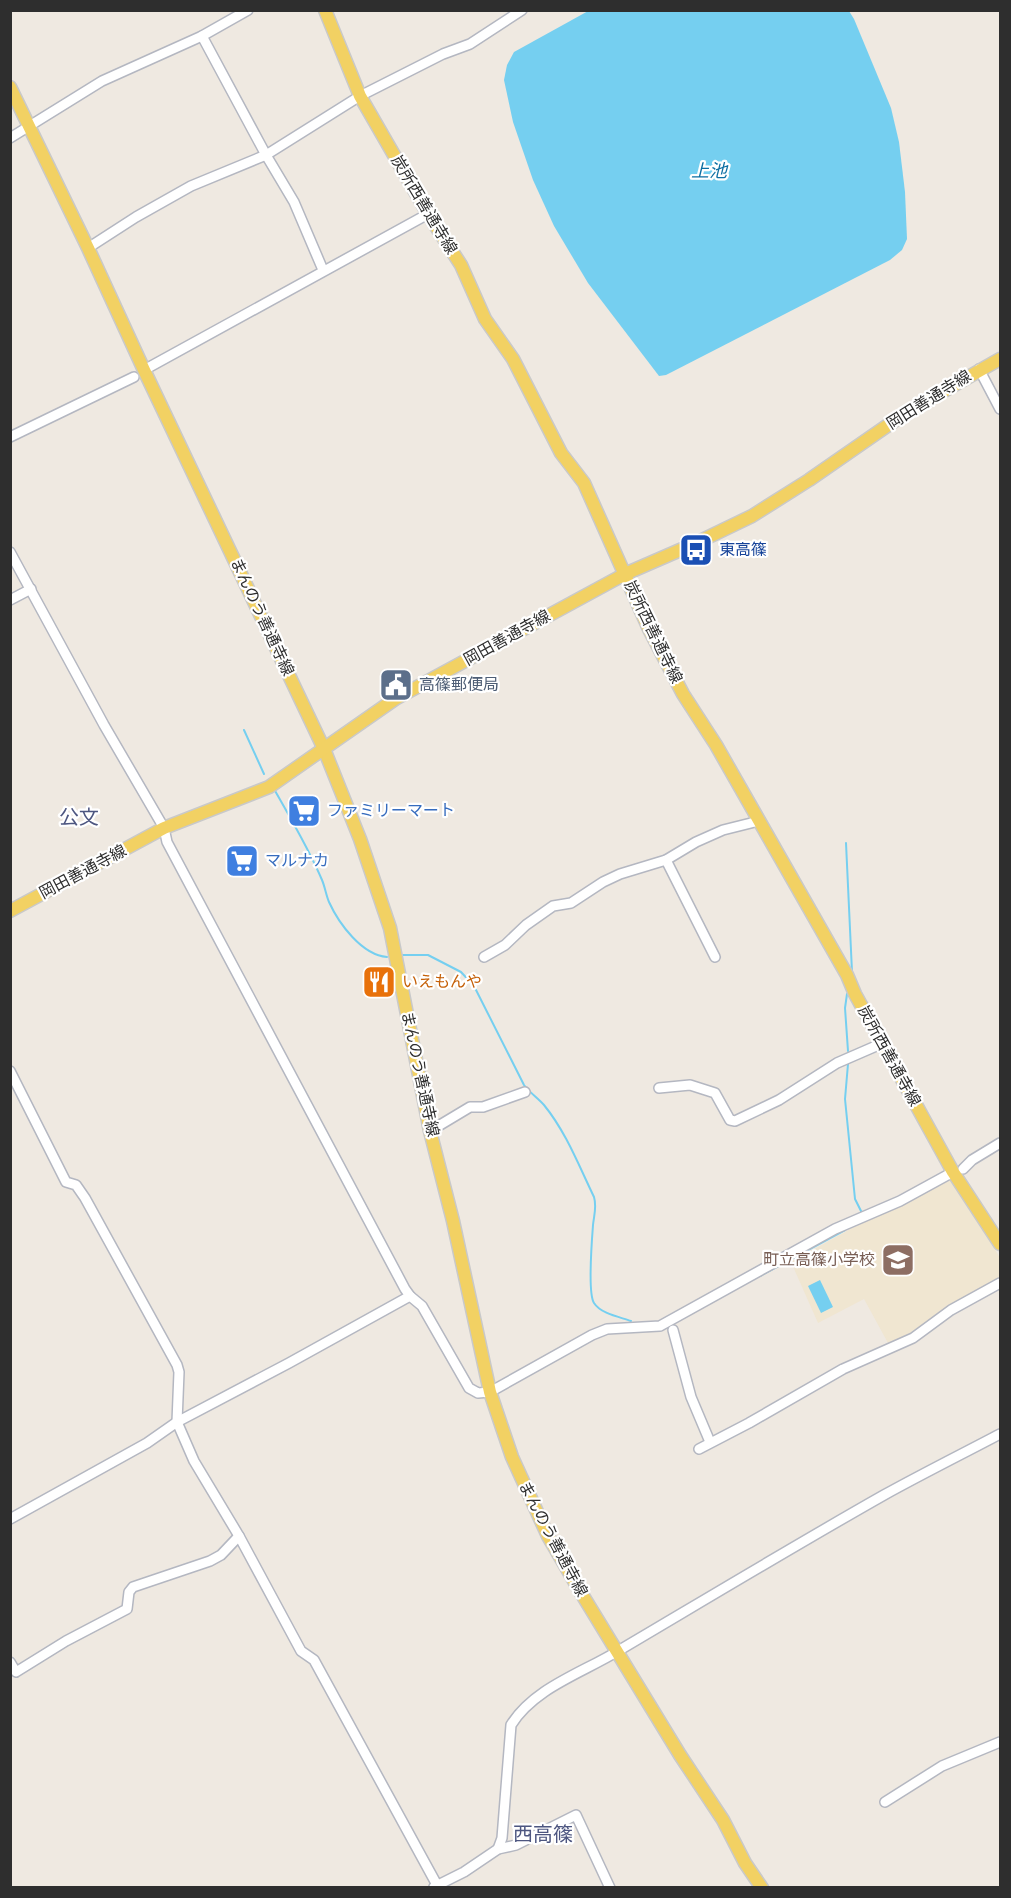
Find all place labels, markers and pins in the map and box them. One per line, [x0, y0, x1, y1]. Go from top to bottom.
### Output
bus stop icon: 東高篠 [678, 532, 714, 568]
place label: 東高篠 [719, 539, 767, 561]
public building icon: 高篠郵便局 [378, 667, 414, 703]
place label: 高篠郵便局 [419, 674, 499, 696]
supermarket icon: ファミリーマート [286, 793, 322, 829]
place label: ファミリーマート [327, 800, 455, 822]
supermarket icon: マルナカ [224, 843, 260, 879]
place label: マルナカ [265, 850, 329, 872]
restaurant icon: いえもんや [361, 964, 397, 1000]
place label: いえもんや [402, 971, 482, 993]
school or university icon: 町立高篠小学校 [880, 1242, 916, 1278]
place label: 町立高篠小学校 [763, 1249, 875, 1271]

